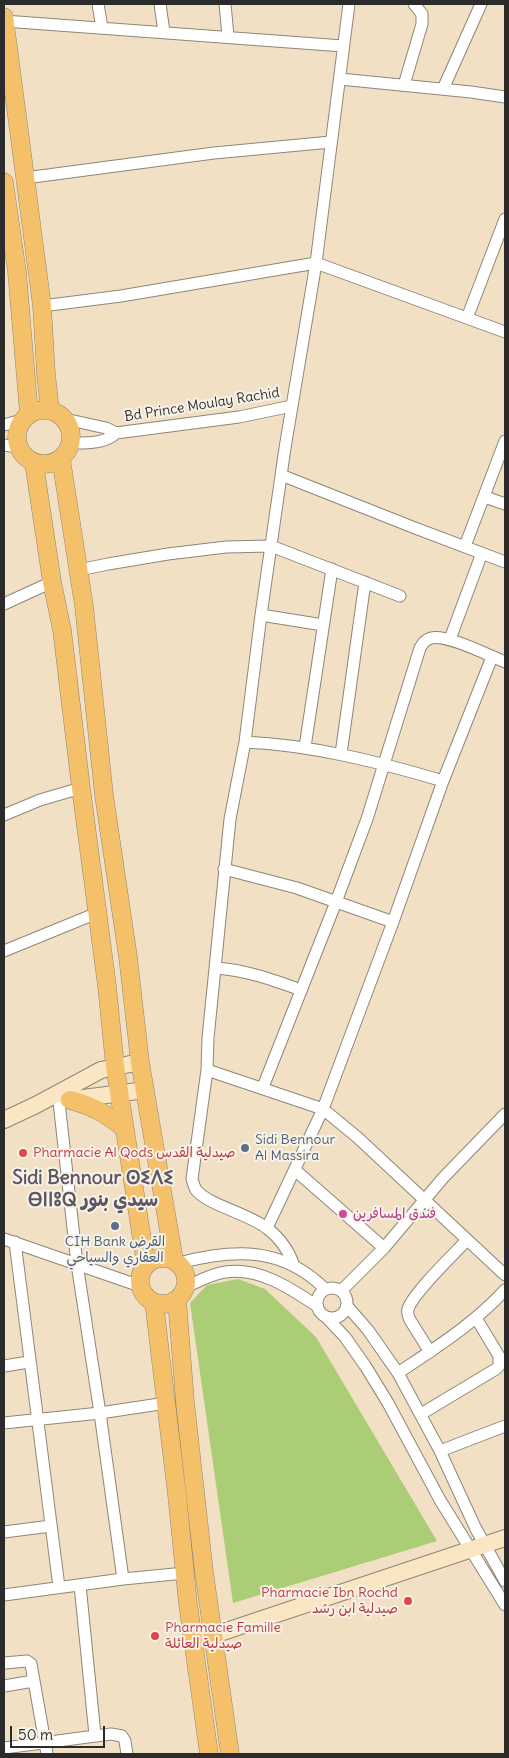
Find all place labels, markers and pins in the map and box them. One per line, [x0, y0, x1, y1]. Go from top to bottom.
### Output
place label: Sidi Bennour Al Massira [255, 1132, 335, 1164]
marker: Sidi Bennour Al Massira [239, 1142, 251, 1154]
place label: Pharmacie Al Qods صيدلية القدس [33, 1145, 235, 1161]
marker: Pharmacie Al Qods صيدلية القدس [17, 1147, 29, 1159]
place label: فندق المسافرين [353, 1206, 436, 1222]
marker: فندق المسافرين [337, 1208, 349, 1220]
marker: CIH Bank القرض العقاري والسياحي [109, 1220, 121, 1232]
place label: CIH Bank القرض العقاري والسياحي [65, 1234, 165, 1266]
place label: Pharmacie Ibn Rochd صيدلية ابن رشد [261, 1585, 398, 1618]
marker: Pharmacie Ibn Rochd صيدلية ابن رشد [402, 1595, 414, 1607]
place label: Pharmacie Famille صيدلية العائلة [165, 1620, 281, 1652]
marker: Pharmacie Famille صيدلية العائلة [149, 1630, 161, 1642]

